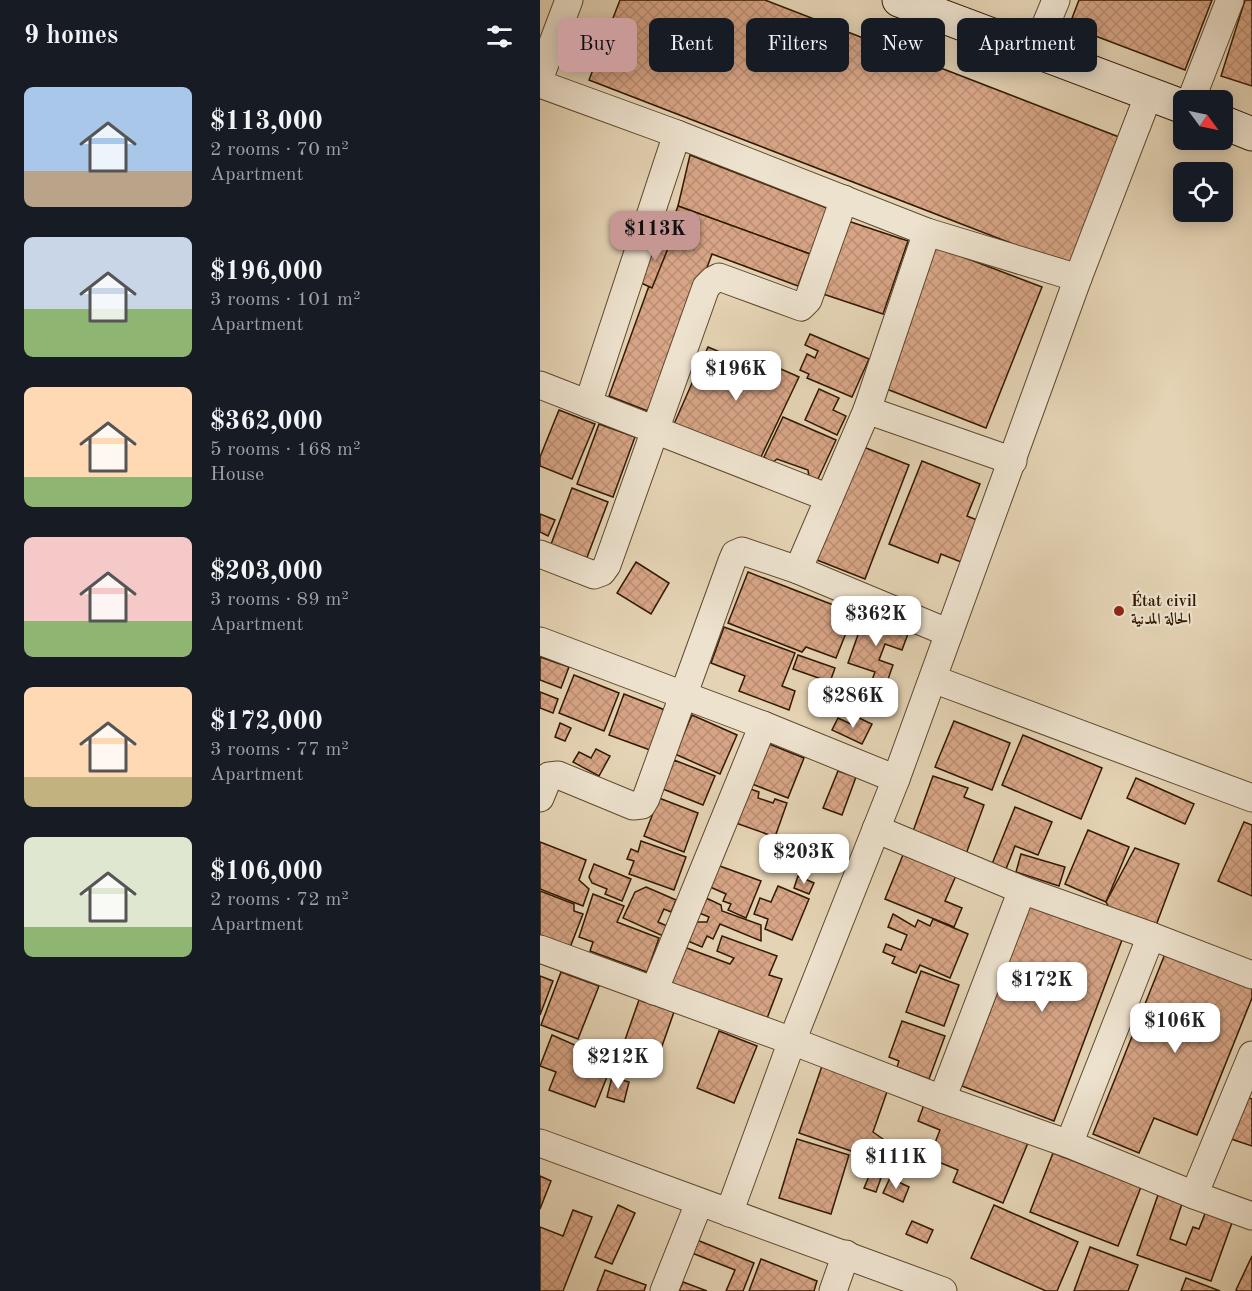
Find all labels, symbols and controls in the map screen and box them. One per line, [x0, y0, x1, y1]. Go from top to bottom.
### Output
chip: Buy [558, 18, 637, 72]
chip: Rent [649, 18, 734, 72]
chip: Filters [746, 18, 849, 72]
chip: New [861, 18, 945, 72]
chip: Apartment [957, 18, 1097, 72]
icon: filters [483, 20, 516, 53]
text: 9 homes [24, 23, 118, 49]
north arrow [1173, 90, 1233, 150]
map controls [1173, 90, 1233, 222]
text: $113,000 [210, 109, 323, 135]
icon: home [72, 111, 144, 183]
text: 2 rooms · 70 m² [210, 140, 349, 160]
button: locate [1173, 162, 1233, 222]
text: Apartment [210, 165, 304, 185]
pin: $113K [613, 211, 697, 262]
text: $113K [624, 220, 686, 240]
text: $196,000 [210, 259, 323, 285]
icon: home [72, 261, 144, 333]
text: 3 rooms · 101 m² [210, 290, 360, 310]
text: Apartment [210, 315, 304, 335]
pin: $196K [694, 351, 778, 402]
text: $196K [705, 360, 767, 380]
text: $362,000 [210, 409, 323, 435]
icon: home [72, 411, 144, 483]
text: 5 rooms · 168 m² [210, 440, 360, 460]
text: House [210, 465, 264, 485]
text: $203,000 [210, 559, 323, 585]
icon: home [72, 561, 144, 633]
text: 3 rooms · 89 m² [210, 590, 349, 610]
place label: État civil الحالة المدنية [1131, 590, 1197, 628]
pin: $362K [834, 596, 918, 647]
marker: État civil الحالة المدنية [1112, 604, 1126, 618]
text: $362K [845, 605, 907, 625]
text: Apartment [210, 615, 304, 635]
pin: $286K [811, 678, 895, 729]
text: $286K [822, 687, 884, 707]
text: $172,000 [210, 709, 323, 735]
icon: home [72, 711, 144, 783]
text: 3 rooms · 77 m² [210, 740, 349, 760]
text: Apartment [210, 765, 304, 785]
pin: $203K [762, 834, 846, 885]
text: $203K [773, 843, 835, 863]
text: $106,000 [210, 859, 323, 885]
icon: home [72, 861, 144, 933]
text: 2 rooms · 72 m² [210, 890, 349, 910]
text: Apartment [210, 915, 304, 935]
pin: $172K [1000, 962, 1084, 1013]
text: $172K [1011, 971, 1073, 991]
pin: $106K [1133, 1003, 1217, 1054]
text: $106K [1144, 1012, 1206, 1032]
pin: $212K [576, 1039, 660, 1090]
text: $212K [587, 1048, 649, 1068]
pin: $111K [854, 1139, 938, 1190]
text: $111K [865, 1148, 927, 1168]

